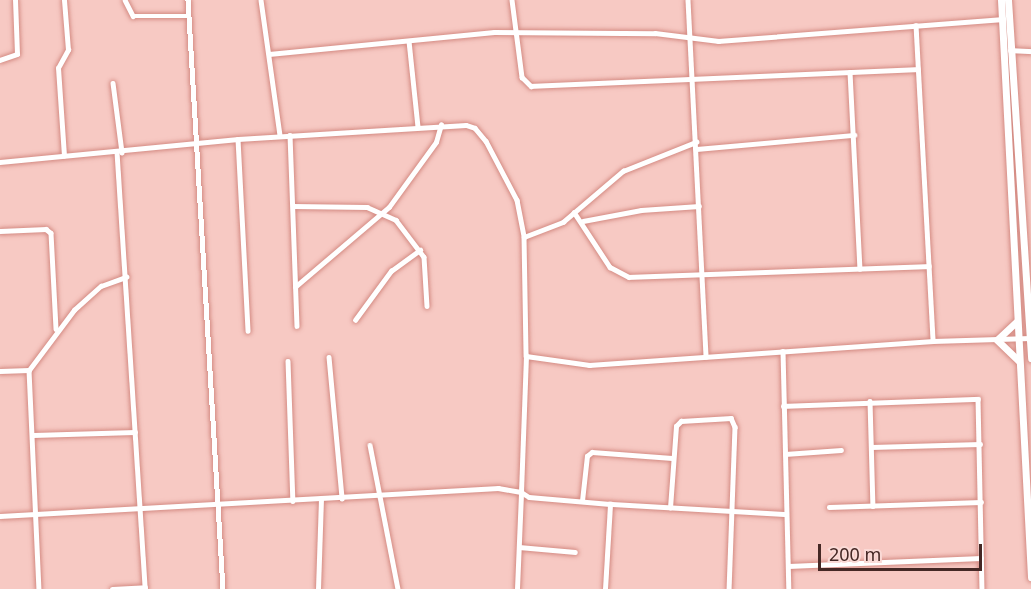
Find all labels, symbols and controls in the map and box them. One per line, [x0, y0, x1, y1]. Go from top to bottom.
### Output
scale bar [821, 532, 984, 570]
text: 200 m [829, 542, 881, 566]

